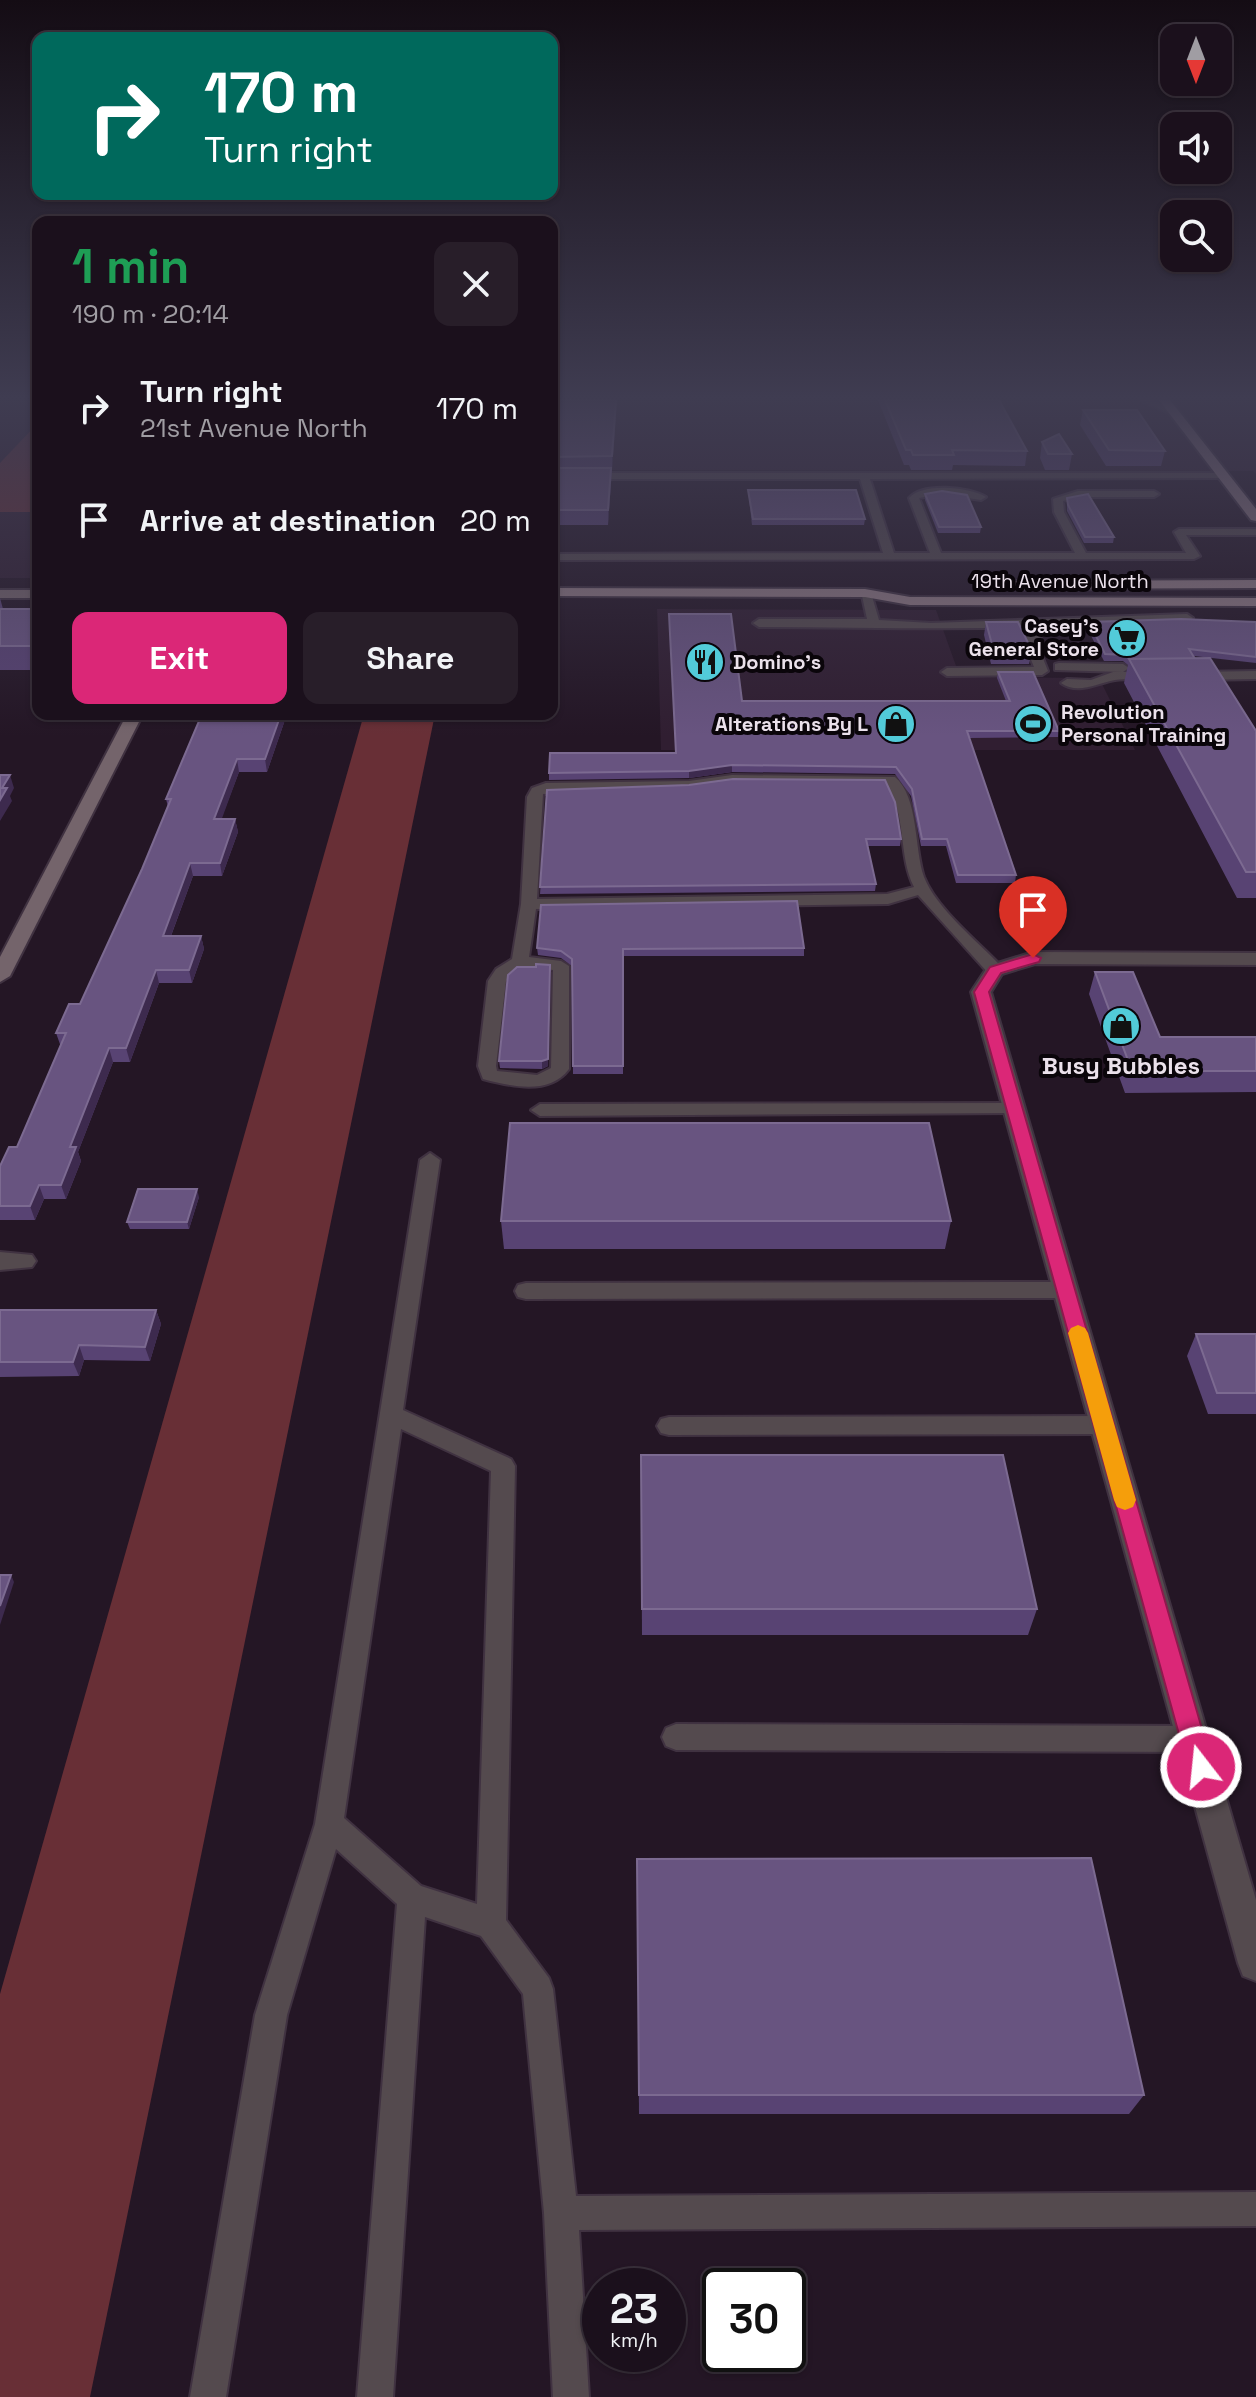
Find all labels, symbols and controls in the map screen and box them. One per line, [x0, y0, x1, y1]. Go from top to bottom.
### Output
north arrow [1160, 24, 1232, 96]
map controls [1160, 24, 1232, 272]
text: 170 m [204, 57, 358, 128]
icon: right [72, 64, 176, 168]
button: sound [1160, 112, 1232, 184]
text: Turn right [204, 127, 373, 173]
button: search [1160, 200, 1232, 272]
text: 1 min [72, 236, 189, 297]
button: close [434, 242, 518, 326]
text: 190 m · 20:14 [72, 297, 229, 331]
text: Turn right [140, 372, 283, 411]
icon: right [72, 386, 116, 430]
text: 170 m [436, 389, 518, 428]
text: 21st Avenue North [140, 411, 368, 445]
icon: arrive [72, 498, 116, 542]
text: Arrive at destination [140, 501, 436, 540]
text: 20 m [460, 501, 531, 540]
street label: 19th Avenue North [971, 568, 1149, 594]
button: Exit [72, 612, 287, 704]
button: Share [303, 612, 518, 704]
place label: Casey's General Store [969, 613, 1099, 662]
supermarket icon: Casey's General Store [1106, 617, 1148, 659]
restaurant icon: Domino's [684, 641, 726, 683]
place label: Domino's [733, 649, 821, 675]
place label: Revolution Personal Training [1061, 699, 1226, 748]
shop icon: Alterations By L [875, 703, 917, 745]
sports icon: Revolution Personal Training [1012, 703, 1054, 745]
place label: Alterations By L [715, 711, 868, 737]
pin [999, 876, 1067, 958]
icon: arrive [1011, 888, 1055, 932]
shop icon: Busy Bubbles [1100, 1005, 1142, 1047]
place label: Busy Bubbles [1042, 1050, 1200, 1081]
position arrow [1159, 1725, 1243, 1809]
speed limit sign: 30 [702, 2268, 806, 2372]
text: 23 [610, 2284, 658, 2335]
text: km/h [610, 2327, 658, 2353]

